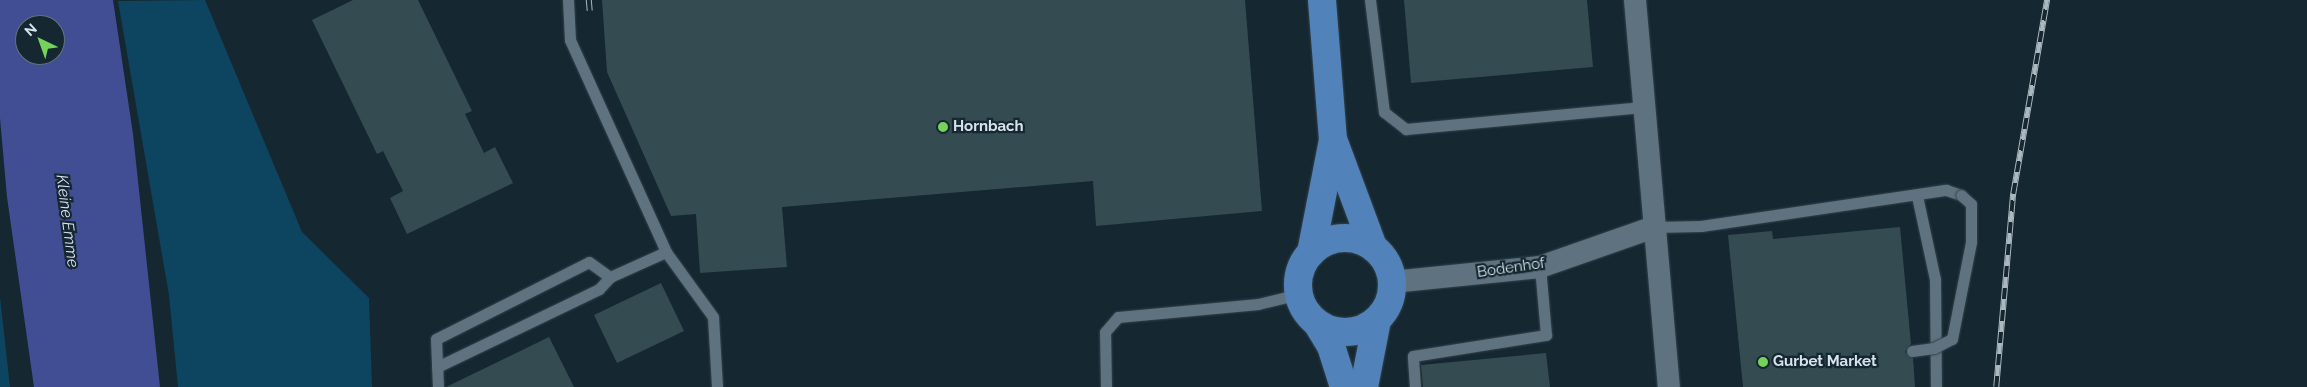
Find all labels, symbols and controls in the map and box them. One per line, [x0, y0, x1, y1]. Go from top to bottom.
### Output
north arrow [15, 15, 65, 65]
text: N [21, 20, 40, 39]
place label: Hornbach [953, 118, 1024, 136]
marker: Hornbach [937, 121, 949, 133]
water label: Kleine Emme [52, 173, 82, 269]
street label: Bodenhof [1476, 254, 1546, 282]
place label: Gurbet Market [1773, 353, 1877, 371]
marker: Gurbet Market [1757, 356, 1769, 368]

